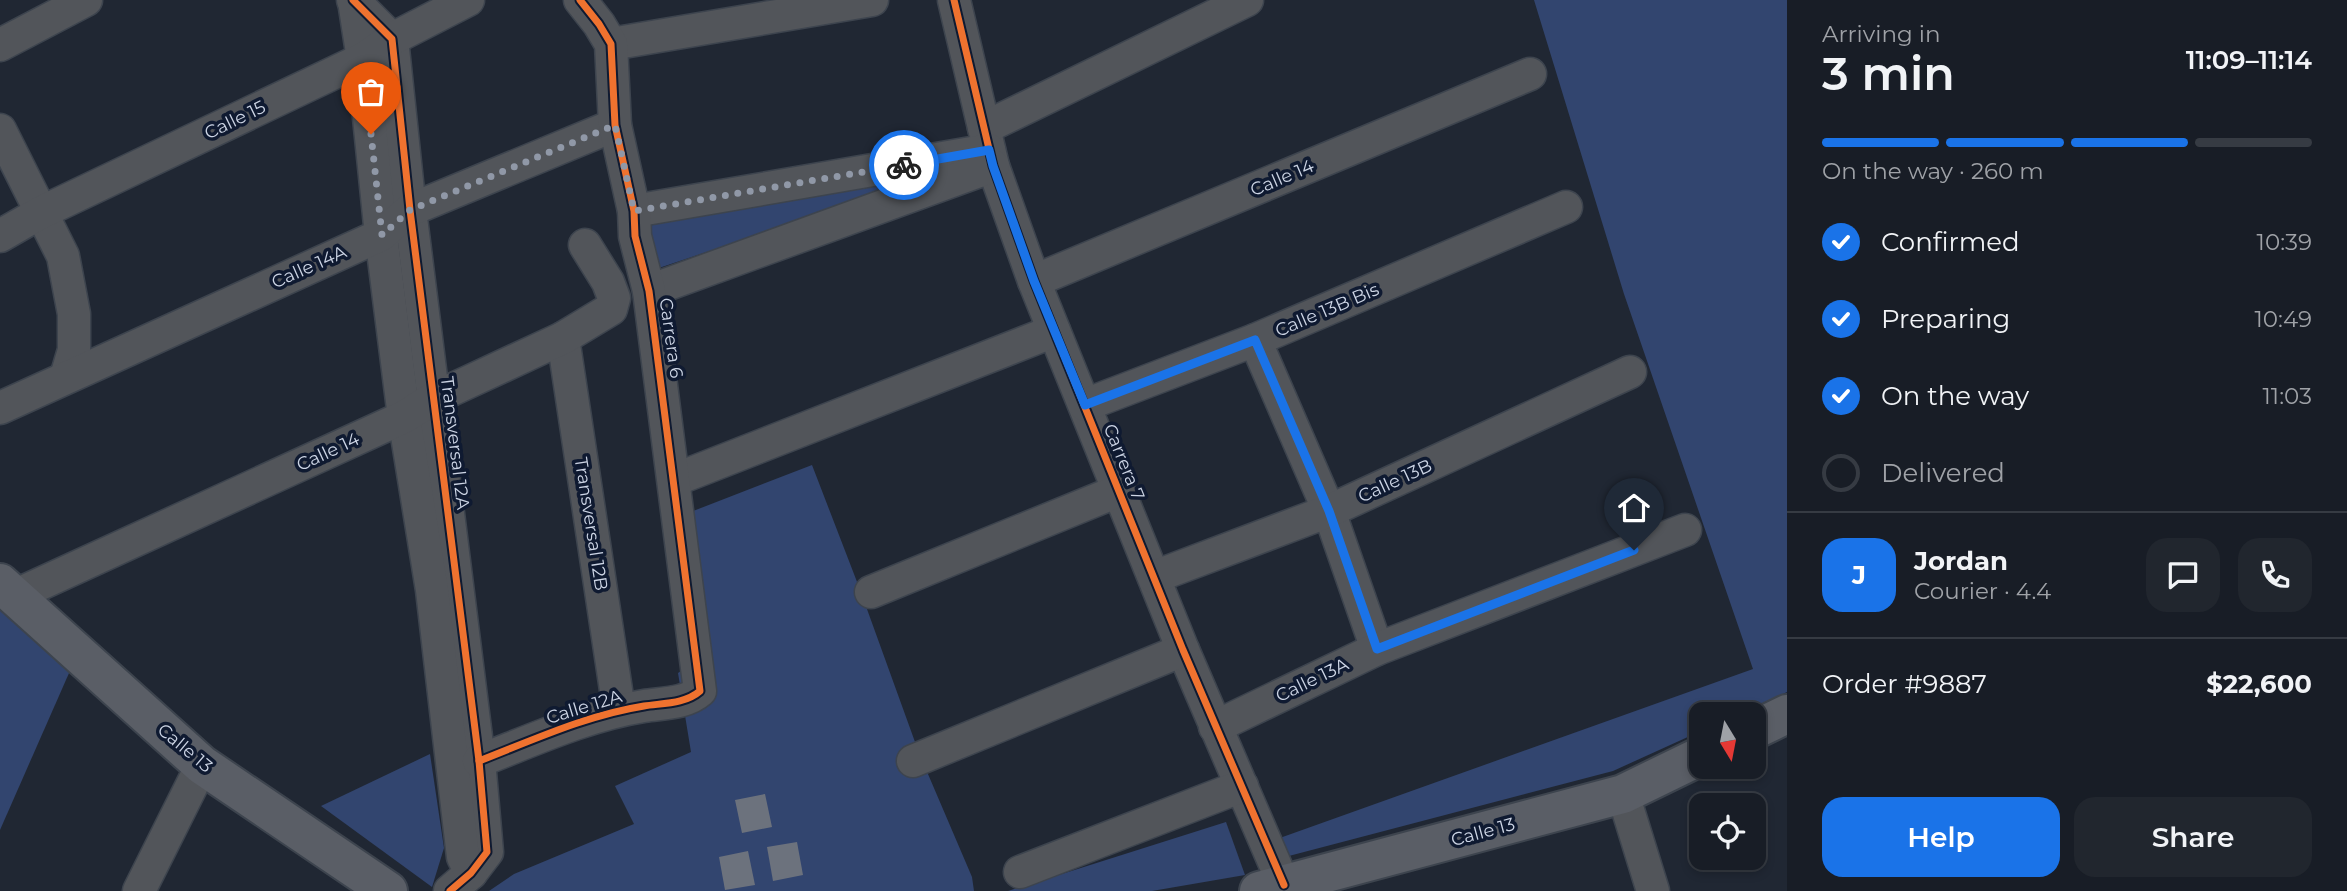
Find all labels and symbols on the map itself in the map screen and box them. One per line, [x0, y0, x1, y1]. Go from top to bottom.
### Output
pin [341, 62, 401, 134]
street label: Calle 15 [201, 96, 269, 144]
courier [869, 130, 939, 200]
street label: Calle 14 [1247, 155, 1317, 201]
street label: Calle 14A [268, 241, 350, 293]
street label: Calle 13B Bis [1272, 278, 1382, 342]
street label: Carrera 6 [654, 296, 688, 380]
street label: Transversal 12A [436, 375, 474, 511]
street label: Carrera 7 [1099, 421, 1149, 503]
street label: Calle 14 [293, 428, 363, 476]
street label: Calle 13B [1355, 454, 1435, 508]
street label: Transversal 12B [570, 456, 612, 592]
pin [1604, 478, 1664, 550]
street label: Calle 13A [1272, 653, 1352, 707]
street label: Calle 12A [543, 685, 625, 729]
north arrow [1689, 702, 1766, 779]
street label: Calle 13 [153, 719, 217, 777]
street label: Calle 13 [1449, 813, 1517, 851]

